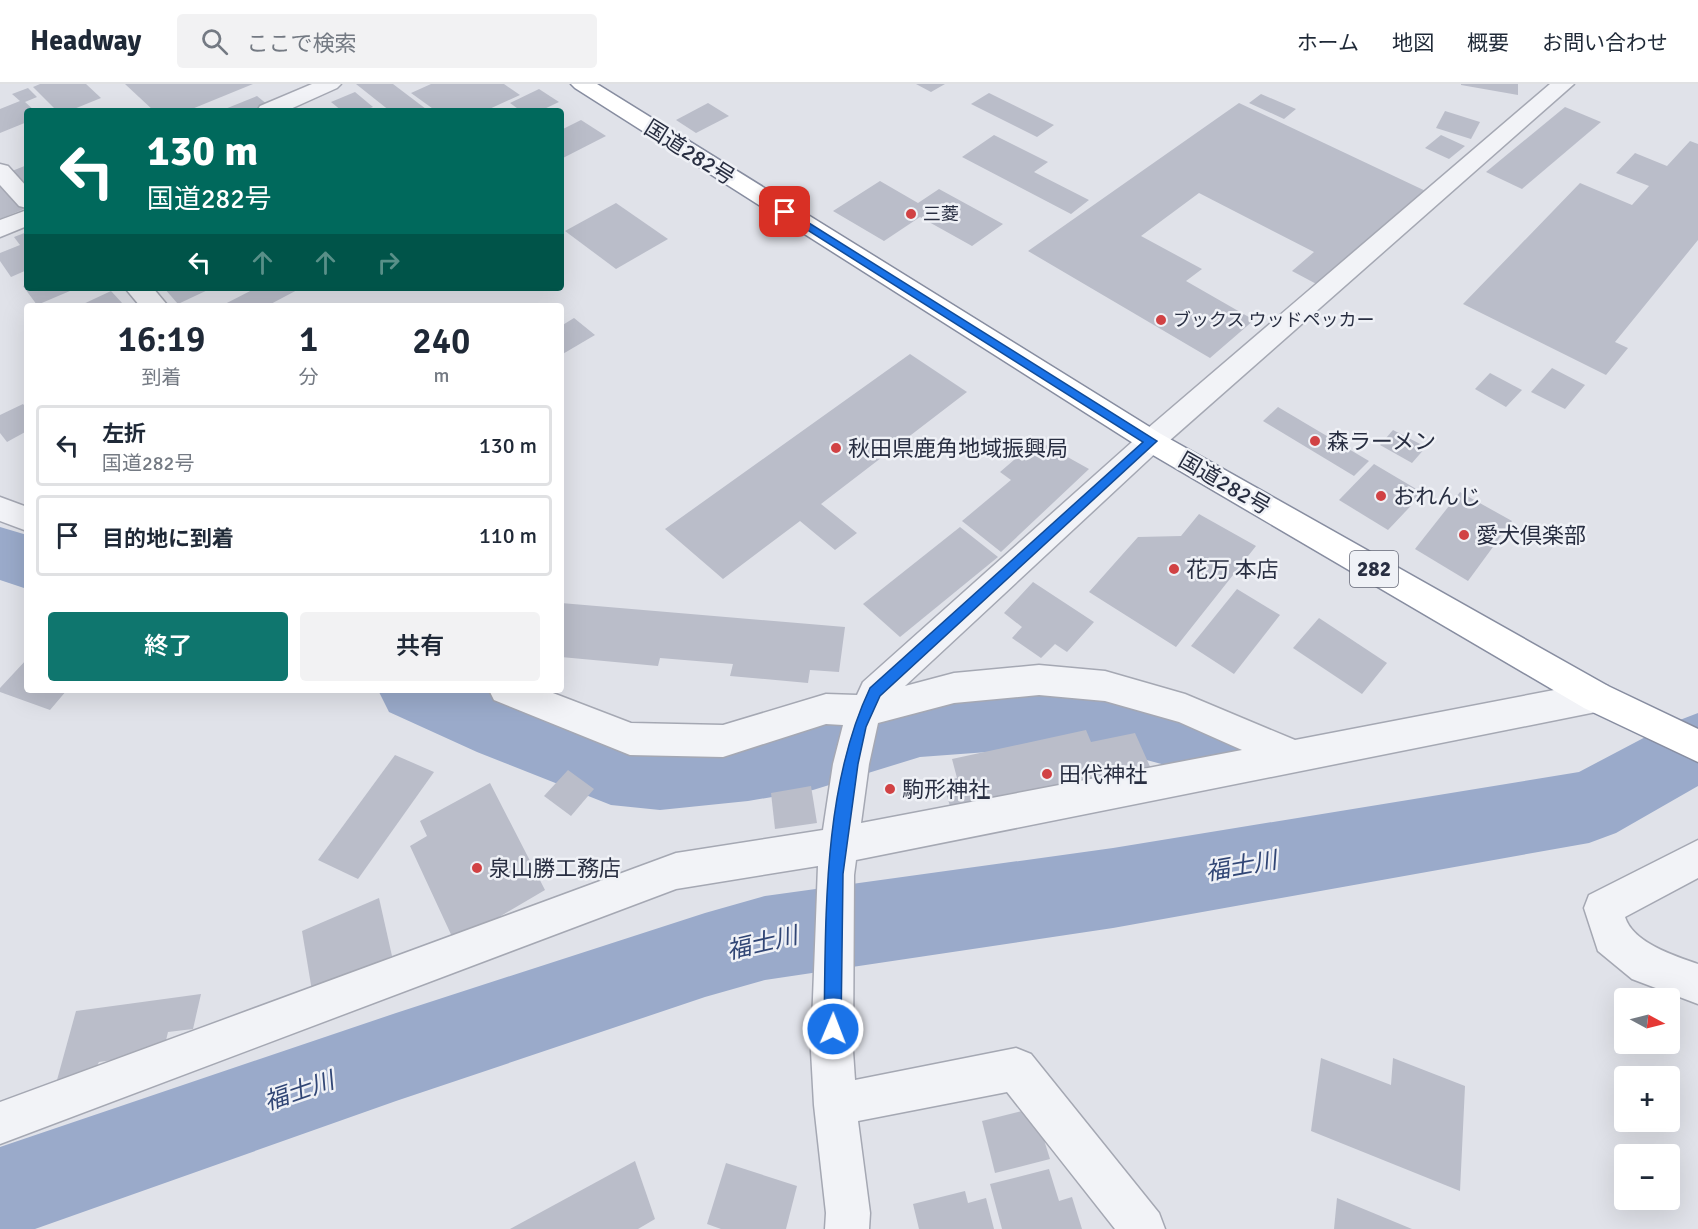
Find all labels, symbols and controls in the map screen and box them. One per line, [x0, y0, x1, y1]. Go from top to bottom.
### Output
search box [177, 14, 597, 68]
text: Headway [30, 24, 141, 58]
icon: search [198, 25, 231, 58]
text: ここで検索 [246, 30, 356, 57]
text: ホーム [1297, 30, 1359, 56]
text: 地図 [1392, 30, 1434, 56]
text: 概要 [1467, 30, 1509, 56]
text: お問い合わせ [1542, 30, 1668, 56]
street label: 国道282号 [639, 114, 740, 191]
text: 130 m [147, 126, 258, 177]
icon: left [48, 132, 126, 210]
text: 国道282号 [147, 183, 272, 216]
pin [759, 186, 810, 237]
icon: arrive [768, 195, 801, 228]
place label: 三菱 [923, 203, 959, 225]
marker: 三菱 [904, 207, 918, 221]
icon: left [183, 246, 216, 279]
icon: ahead [246, 246, 279, 279]
icon: ahead [309, 246, 342, 279]
icon: right [372, 246, 405, 279]
place label: ブックス ウッドペッカー [1173, 309, 1374, 331]
marker: ブックス ウッドペッカー [1154, 313, 1168, 327]
text: 16:19 [117, 317, 205, 362]
text: 1 [299, 317, 319, 362]
text: 240 [412, 319, 471, 364]
text: m [433, 363, 449, 388]
text: 到着 [141, 365, 181, 390]
text: 分 [299, 365, 319, 390]
text: 左折 [102, 420, 146, 447]
place label: 森ラーメン [1327, 428, 1436, 455]
icon: left [51, 429, 84, 462]
text: 130 m [479, 432, 537, 459]
marker: 森ラーメン [1308, 434, 1322, 448]
place label: 秋田県鹿角地域振興局 [848, 435, 1068, 462]
marker: 秋田県鹿角地域振興局 [829, 441, 843, 455]
street label: 国道282号 [1174, 446, 1276, 521]
text: 国道282号 [102, 451, 194, 476]
place label: おれんじ [1393, 483, 1481, 510]
marker: おれんじ [1374, 489, 1388, 503]
icon: arrive [51, 519, 84, 552]
text: 110 m [479, 522, 537, 549]
place label: 愛犬倶楽部 [1476, 522, 1586, 549]
text: 目的地に到着 [102, 525, 234, 552]
marker: 愛犬倶楽部 [1457, 528, 1471, 542]
road number: 282 [1350, 551, 1398, 587]
place label: 花万 本店 [1186, 556, 1279, 583]
marker: 花万 本店 [1167, 562, 1181, 576]
button: 終了 [48, 612, 288, 681]
button: 共有 [300, 612, 540, 681]
place label: 田代神社 [1059, 761, 1147, 788]
marker: 田代神社 [1040, 767, 1054, 781]
place label: 駒形神社 [902, 776, 990, 803]
marker: 駒形神社 [883, 782, 897, 796]
water label: 福士川 [1203, 844, 1282, 887]
place label: 泉山勝工務店 [489, 855, 621, 882]
marker: 泉山勝工務店 [470, 861, 484, 875]
water label: 福士川 [724, 920, 803, 966]
north arrow [1614, 988, 1680, 1054]
map controls [1614, 988, 1680, 1210]
position arrow [801, 997, 865, 1061]
water label: 福士川 [260, 1064, 341, 1117]
button: + [1614, 1066, 1680, 1132]
button: − [1614, 1144, 1680, 1210]

